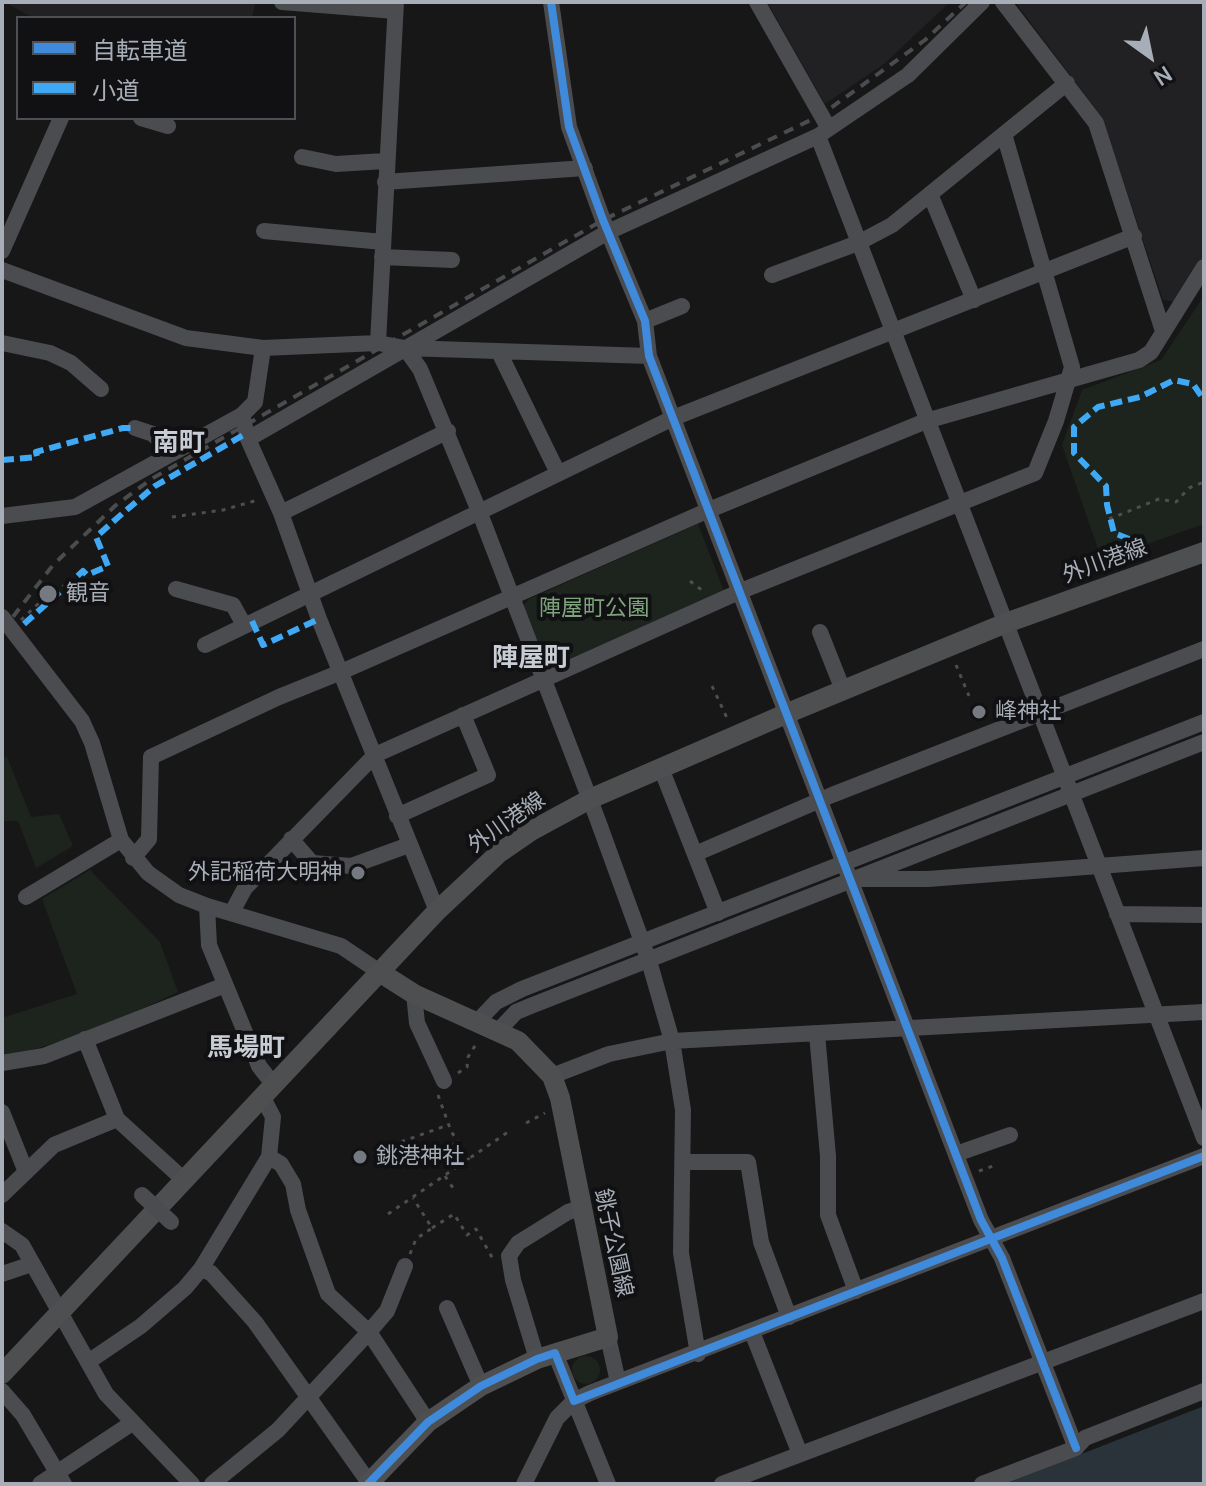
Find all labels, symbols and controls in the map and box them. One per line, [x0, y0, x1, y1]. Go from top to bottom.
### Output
legend [16, 16, 296, 120]
north arrow [1110, 16, 1190, 96]
text: 自転車道 [92, 33, 188, 66]
text: N [1148, 59, 1178, 93]
text: 小道 [92, 73, 140, 106]
district label: 南町 [153, 428, 205, 460]
street label: 外川港線 [1059, 535, 1151, 589]
place label: 観音 [66, 581, 110, 607]
marker: 観音 [37, 583, 59, 605]
park label: 陣屋町公園 [539, 596, 649, 622]
district label: 陣屋町 [492, 643, 570, 675]
place label: 峰神社 [995, 699, 1061, 725]
marker: 峰神社 [970, 703, 988, 721]
street label: 外川港線 [463, 787, 551, 859]
place label: 外記稲荷大明神 [188, 860, 342, 886]
marker: 外記稲荷大明神 [349, 864, 367, 882]
district label: 馬場町 [207, 1033, 285, 1065]
place label: 銚港神社 [376, 1144, 464, 1170]
marker: 銚港神社 [351, 1148, 369, 1166]
street label: 銚子公園線 [589, 1186, 637, 1300]

